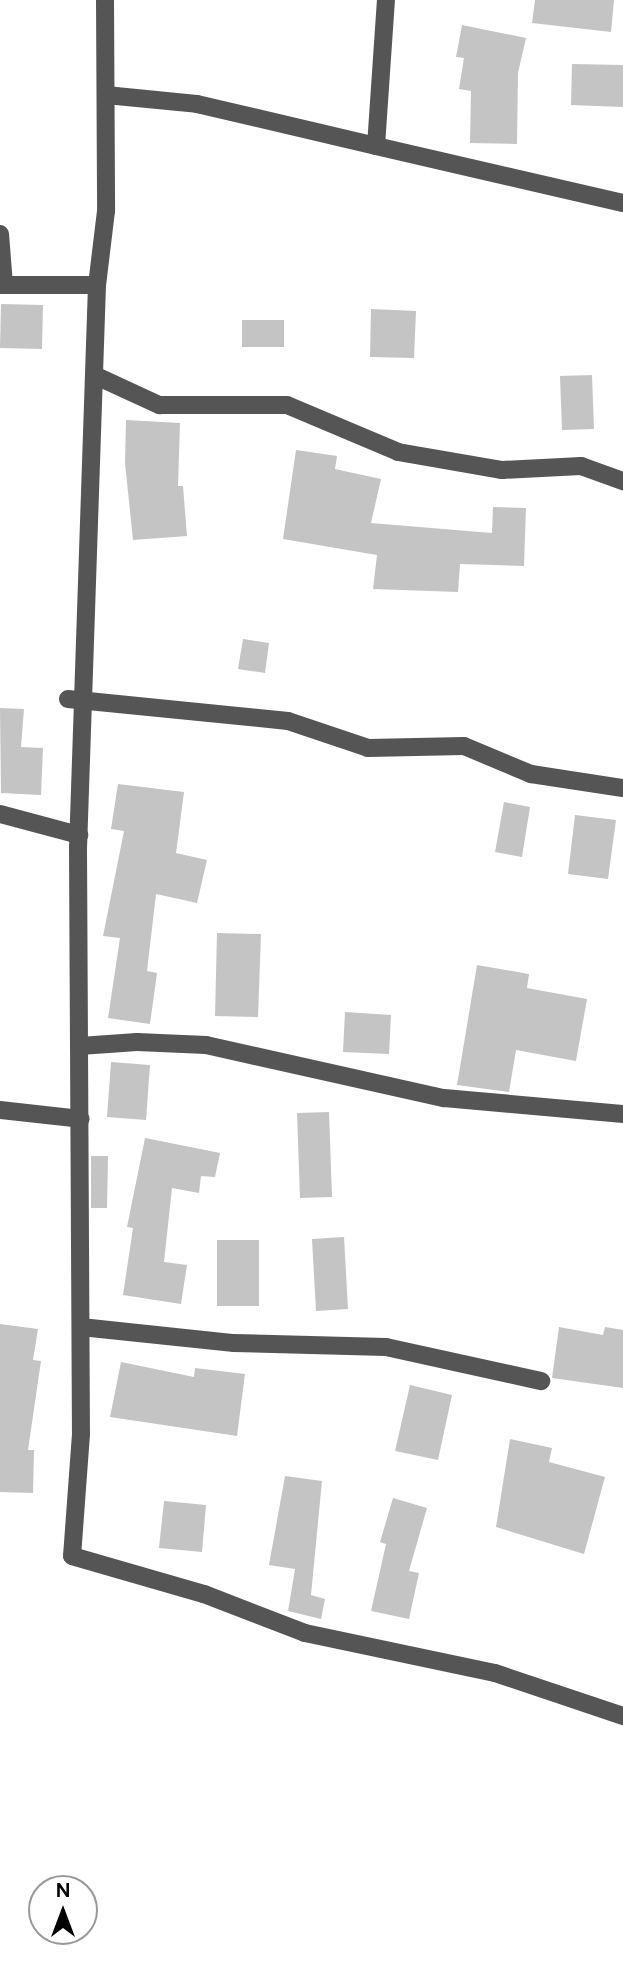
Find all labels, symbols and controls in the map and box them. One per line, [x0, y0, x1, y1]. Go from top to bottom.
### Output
north arrow [28, 1875, 98, 1945]
text: N [56, 1879, 70, 1902]

